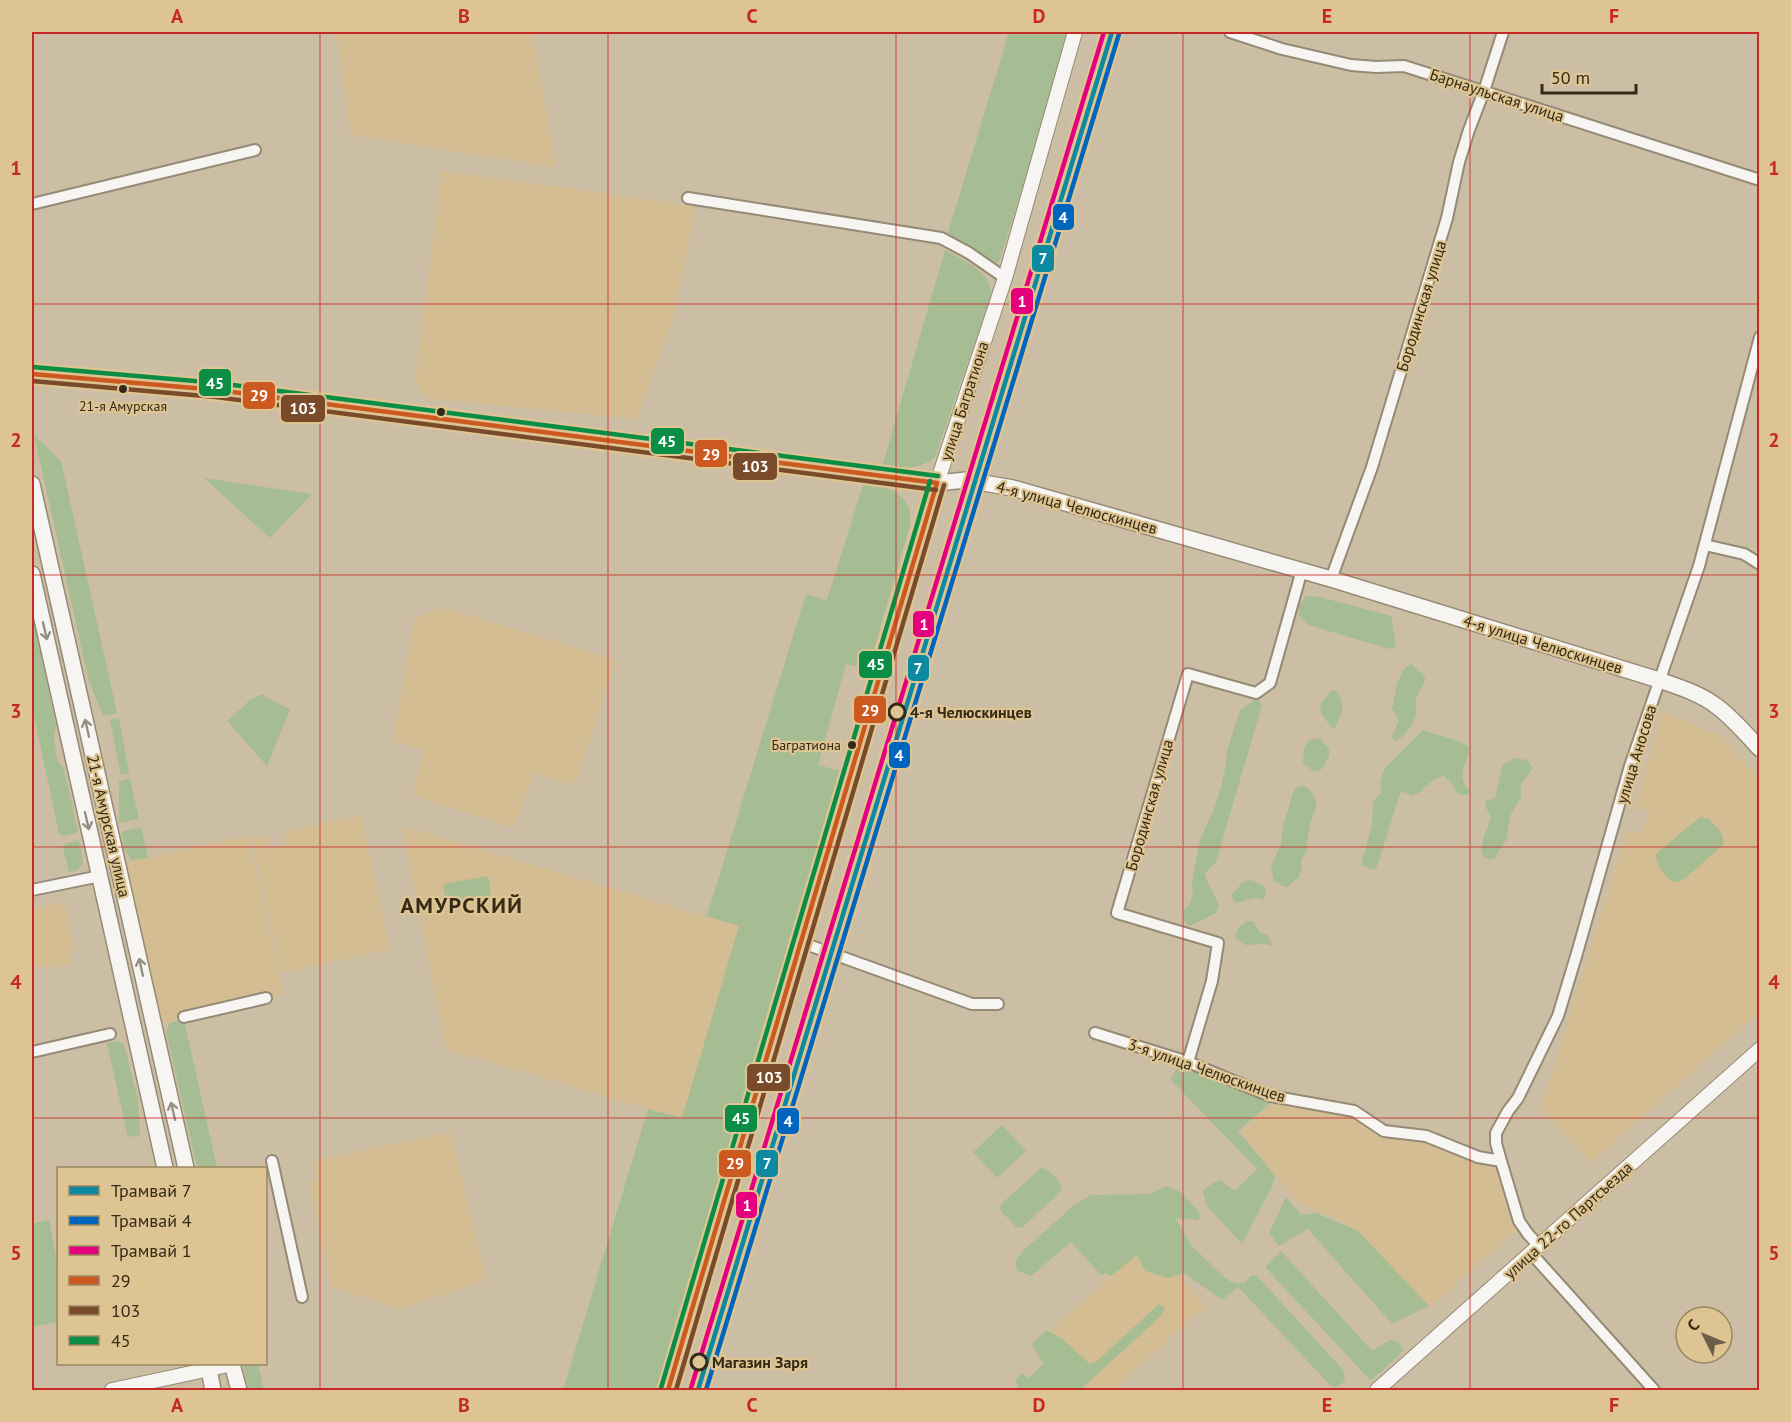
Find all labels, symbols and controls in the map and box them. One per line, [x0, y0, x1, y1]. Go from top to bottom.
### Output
text: A [171, 3, 184, 29]
text: B [458, 3, 470, 29]
text: C [746, 3, 758, 29]
text: D [1033, 3, 1046, 29]
text: E [1322, 3, 1332, 29]
text: F [1609, 3, 1619, 29]
scale bar [1542, 57, 1636, 95]
street label: Барнаульская улица [1427, 64, 1567, 126]
text: 50 m [1551, 66, 1590, 89]
text: 1 [10, 155, 22, 181]
text: 1 [1768, 155, 1780, 181]
line badge: 4 [1052, 203, 1075, 231]
text: 4 [1058, 207, 1068, 227]
street label: Бородинская улица [1392, 238, 1450, 374]
line badge: 7 [1031, 244, 1055, 273]
text: 7 [1038, 248, 1048, 268]
line badge: 1 [1010, 287, 1034, 315]
text: 1 [1017, 291, 1027, 311]
street label: улица Багратиона [935, 339, 993, 463]
line badge: 45 [198, 368, 232, 397]
text: 45 [206, 373, 224, 393]
line badge: 29 [242, 381, 276, 410]
marker: 21-я Амурская [117, 383, 129, 395]
text: 29 [250, 385, 268, 405]
line badge: 103 [280, 394, 326, 423]
place label: 21-я Амурская [79, 397, 167, 415]
text: 103 [289, 398, 317, 418]
unlabelled marker [435, 406, 447, 418]
text: 2 [10, 427, 22, 453]
line badge: 45 [650, 427, 685, 455]
text: 2 [1768, 427, 1780, 453]
text: 45 [658, 431, 676, 451]
line badge: 29 [694, 439, 728, 468]
text: 29 [702, 444, 720, 464]
line badge: 103 [732, 452, 778, 481]
text: 103 [741, 456, 769, 476]
street label: 4-я улица Челюскинцев [994, 476, 1160, 538]
line badge: 1 [912, 610, 935, 638]
street label: 4-я улица Челюскинцев [1461, 610, 1625, 678]
text: 1 [919, 614, 929, 634]
one-way arrow [39, 622, 51, 641]
line badge: 45 [858, 650, 893, 679]
text: 45 [867, 654, 885, 674]
line badge: 7 [907, 654, 930, 682]
text: 7 [913, 658, 923, 678]
line badge: 29 [853, 695, 887, 724]
text: 3 [10, 698, 22, 724]
text: 3 [1768, 698, 1780, 724]
text: 29 [861, 700, 879, 720]
place label: 4-я Челюскинцев [910, 702, 1032, 722]
street label: улица Аносова [1611, 702, 1661, 806]
marker: 4-я Челюскинцев [888, 703, 906, 721]
one-way arrow [81, 719, 92, 738]
place label: Багратиона [771, 736, 841, 754]
street label: Бородинская улица [1121, 737, 1177, 873]
marker: Багратиона [846, 739, 858, 751]
line badge: 4 [888, 741, 911, 769]
text: 4 [894, 745, 904, 765]
street label: 21-я Амурская улица [83, 753, 135, 899]
one-way arrow [82, 811, 94, 830]
district label: АМУРСКИЙ [401, 891, 524, 919]
one-way arrow [134, 958, 146, 977]
text: 4 [10, 969, 22, 995]
text: 4 [1768, 969, 1780, 995]
street label: 3-я улица Челюскинцев [1126, 1034, 1288, 1106]
line badge: 103 [746, 1063, 791, 1092]
text: 103 [755, 1067, 783, 1087]
one-way arrow [167, 1102, 179, 1121]
line badge: 45 [724, 1104, 758, 1133]
line badge: 4 [776, 1107, 800, 1135]
text: 45 [732, 1108, 750, 1128]
text: 4 [783, 1111, 793, 1131]
line badge: 29 [718, 1149, 752, 1178]
line badge: 7 [755, 1149, 779, 1178]
text: 29 [726, 1153, 744, 1173]
text: 7 [762, 1153, 772, 1173]
street label: улица 22-го Партсъезда [1500, 1157, 1636, 1283]
legend [57, 1167, 267, 1365]
text: Трамвай 7 [111, 1179, 192, 1202]
line badge: 1 [735, 1191, 758, 1219]
text: 1 [742, 1195, 752, 1215]
text: Трамвай 4 [111, 1209, 192, 1232]
text: Трамвай 1 [111, 1239, 192, 1262]
text: 5 [10, 1240, 22, 1266]
text: 5 [1768, 1240, 1780, 1266]
text: 29 [111, 1269, 131, 1292]
text: 103 [111, 1299, 140, 1322]
north arrow [1674, 1305, 1734, 1365]
text: С [1683, 1315, 1703, 1335]
text: 45 [111, 1329, 131, 1352]
place label: Магазин Заря [712, 1352, 808, 1372]
marker: Магазин Заря [690, 1353, 708, 1371]
text: A [171, 1392, 184, 1418]
text: B [458, 1392, 470, 1418]
text: C [746, 1392, 758, 1418]
text: D [1033, 1392, 1046, 1418]
text: E [1322, 1392, 1332, 1418]
text: F [1609, 1392, 1619, 1418]

